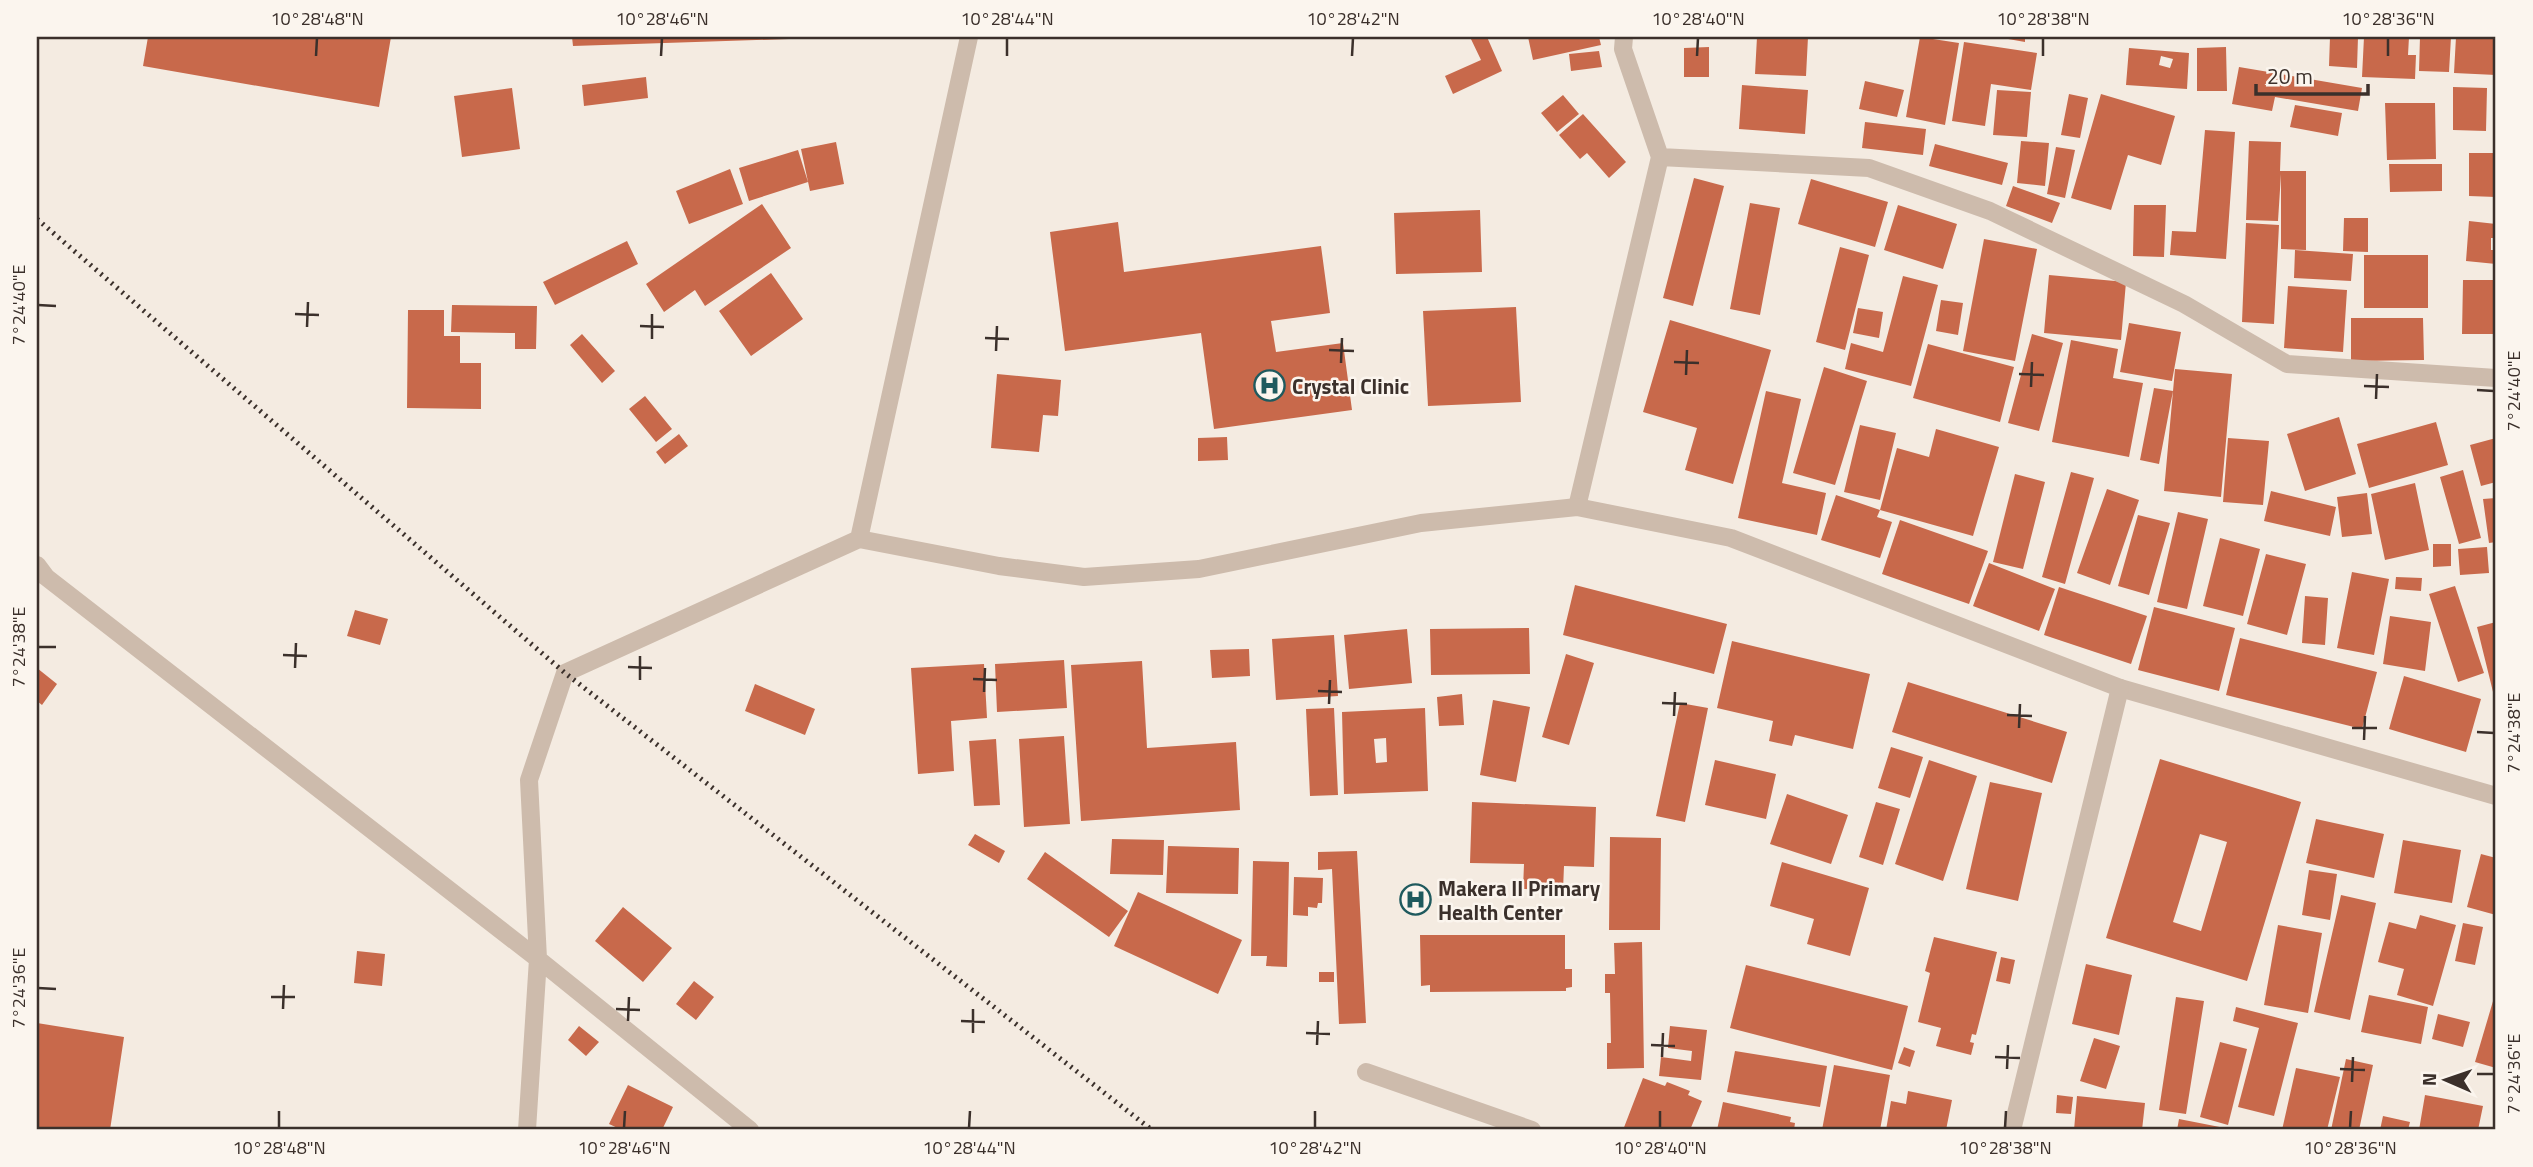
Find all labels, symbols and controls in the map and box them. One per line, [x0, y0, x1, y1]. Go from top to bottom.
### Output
text: 10°28'48"N [270, 5, 364, 32]
text: 10°28'46"N [615, 5, 709, 32]
text: 10°28'44"N [960, 5, 1054, 32]
text: 10°28'42"N [1306, 5, 1400, 32]
text: 10°28'40"N [1651, 5, 1745, 32]
text: 10°28'38"N [1996, 5, 2090, 32]
text: 10°28'36"N [2341, 5, 2435, 32]
scale bar [2256, 52, 2368, 96]
text: 20 m [2267, 60, 2313, 92]
text: 7°24'40"E [5, 265, 32, 345]
text: 7°24'40"E [2500, 351, 2527, 431]
hospital icon: Crystal Clinic [1252, 369, 1286, 403]
place label: Crystal Clinic [1292, 370, 1409, 402]
text: 7°24'38"E [5, 607, 32, 687]
text: 7°24'38"E [2500, 693, 2527, 773]
place label: Makera II Primary Health Center [1438, 872, 1601, 928]
hospital icon: Makera II Primary Health Center [1398, 883, 1432, 917]
text: 7°24'36"E [5, 948, 32, 1028]
text: 7°24'36"E [2500, 1034, 2527, 1114]
north arrow [2410, 1044, 2480, 1114]
text: N [2414, 1072, 2443, 1086]
text: 10°28'48"N [232, 1134, 326, 1161]
text: 10°28'46"N [577, 1134, 671, 1161]
text: 10°28'44"N [922, 1134, 1016, 1161]
text: 10°28'42"N [1268, 1134, 1362, 1161]
text: 10°28'40"N [1613, 1134, 1707, 1161]
text: 10°28'38"N [1958, 1134, 2052, 1161]
text: 10°28'36"N [2303, 1134, 2397, 1161]

